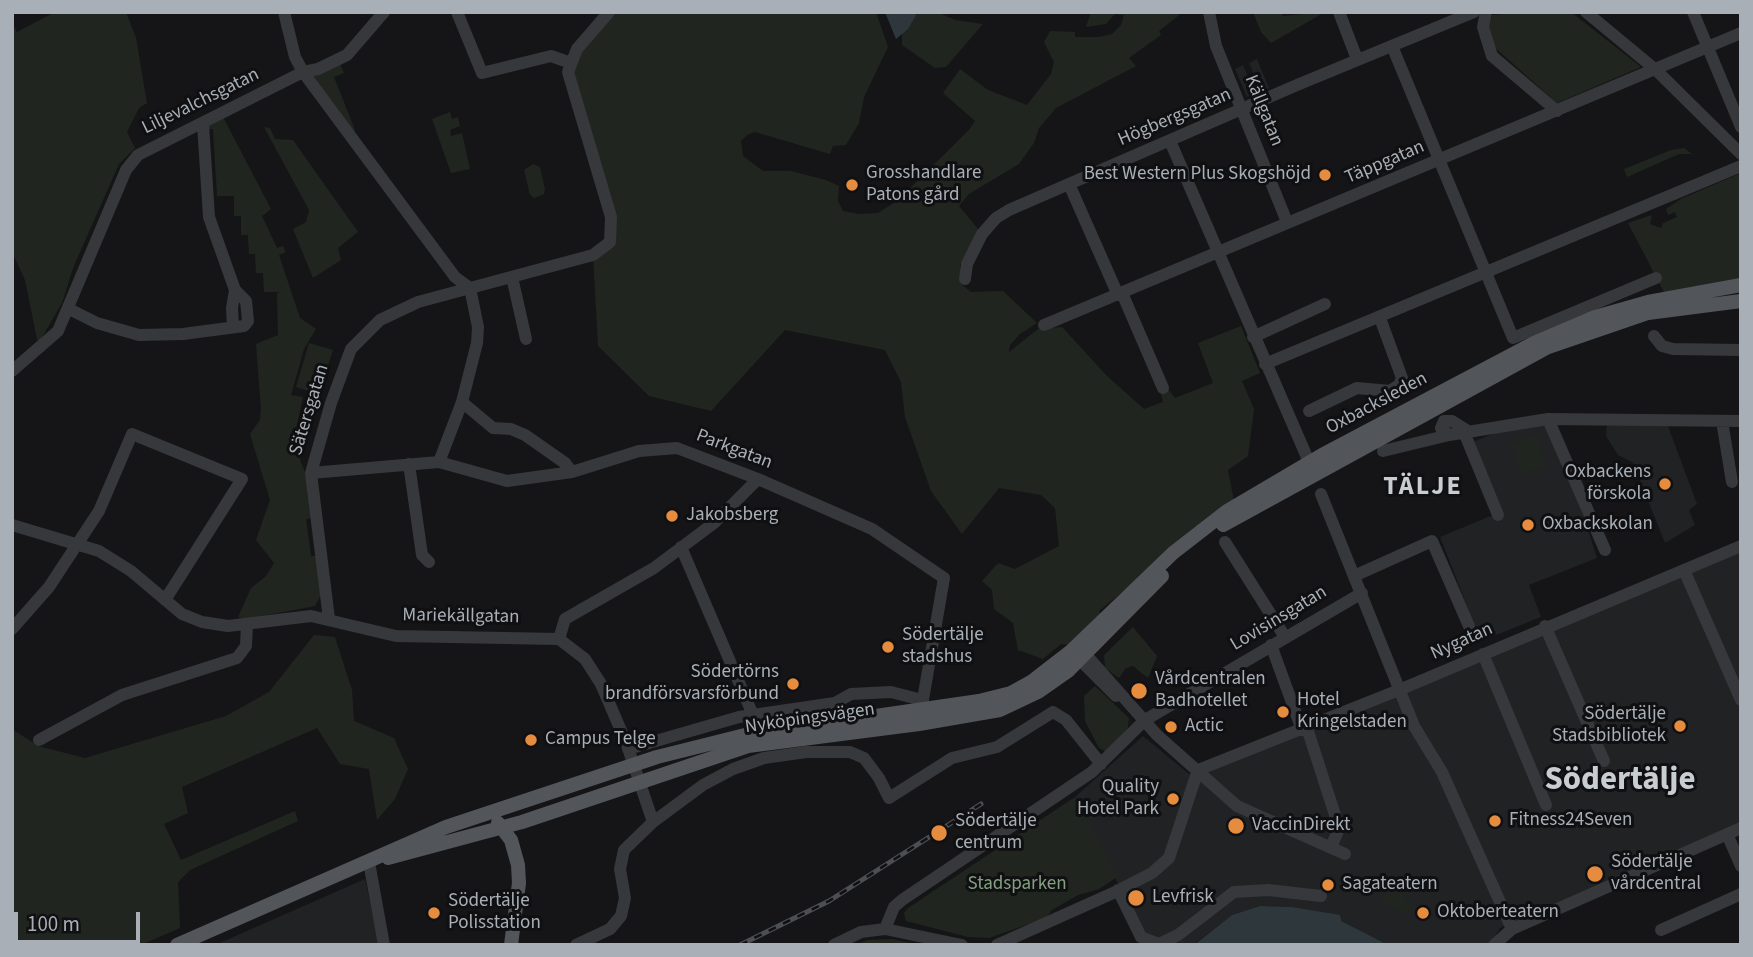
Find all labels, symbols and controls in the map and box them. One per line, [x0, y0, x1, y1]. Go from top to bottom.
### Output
street label: Liljevalchsgatan [139, 64, 263, 140]
street label: Källgatan [1238, 72, 1288, 150]
street label: Högbergsgatan [1115, 84, 1235, 152]
street label: Täppgatan [1342, 136, 1428, 190]
place label: Grosshandlare Patons gård [866, 163, 981, 207]
place label: Best Western Plus Skogshöjd [1084, 164, 1311, 186]
marker: Best Western Plus Skogshöjd [1317, 167, 1333, 183]
marker: Grosshandlare Patons gård [844, 177, 860, 193]
street label: Sätersgatan [285, 362, 335, 458]
street label: Oxbacksleden [1323, 368, 1431, 440]
street label: Parkgatan [693, 425, 775, 475]
place label: Oxbackens förskola [1565, 462, 1651, 506]
district label: TÄLJE [1384, 472, 1462, 504]
marker: Oxbackens förskola [1657, 476, 1673, 492]
place label: Jakobsberg [686, 505, 778, 527]
marker: Jakobsberg [664, 508, 680, 524]
place label: Oxbackskolan [1542, 514, 1653, 536]
marker: Oxbackskolan [1520, 517, 1536, 533]
street label: Lovisinsgatan [1227, 581, 1331, 657]
street label: Mariekällgatan [402, 605, 520, 629]
street label: Nygatan [1427, 618, 1497, 666]
place label: Södertälje stadshus [902, 625, 984, 669]
marker: Södertälje stadshus [880, 639, 896, 655]
place label: Södertörns brandförsvarsförbund [605, 662, 779, 706]
place label: Vårdcentralen Badhotellet [1155, 669, 1266, 713]
marker: Södertörns brandförsvarsförbund [785, 676, 801, 692]
marker: Vårdcentralen Badhotellet [1129, 681, 1149, 701]
place label: Hotel Kringelstaden [1297, 690, 1407, 734]
street label: Nyköpingsvägen [744, 699, 876, 739]
marker: Hotel Kringelstaden [1275, 704, 1291, 720]
place label: Södertälje Stadsbibliotek [1552, 704, 1666, 748]
place label: Actic [1185, 716, 1224, 738]
marker: Södertälje Stadsbibliotek [1672, 718, 1688, 734]
marker: Actic [1163, 719, 1179, 735]
place label: Campus Telge [545, 729, 656, 751]
marker: Campus Telge [523, 732, 539, 748]
district label: Södertälje [1544, 762, 1696, 802]
place label: Quality Hotel Park [1077, 777, 1159, 821]
marker: Quality Hotel Park [1165, 791, 1181, 807]
place label: Fitness24Seven [1509, 810, 1632, 832]
place label: Södertälje centrum [955, 811, 1037, 855]
marker: Fitness24Seven [1487, 813, 1503, 829]
place label: VaccinDirekt [1252, 815, 1351, 837]
marker: VaccinDirekt [1226, 816, 1246, 836]
marker: Södertälje centrum [929, 823, 949, 843]
place label: Södertälje vårdcentral [1611, 852, 1701, 896]
marker: Södertälje vårdcentral [1585, 864, 1605, 884]
park label: Stadsparken [967, 874, 1067, 896]
place label: Sagateatern [1342, 874, 1438, 896]
marker: Sagateatern [1320, 877, 1336, 893]
place label: Levfrisk [1152, 887, 1214, 909]
marker: Levfrisk [1126, 888, 1146, 908]
place label: Södertälje Polisstation [448, 891, 541, 935]
scale bar [18, 898, 144, 942]
place label: Oktoberteatern [1437, 902, 1559, 924]
marker: Södertälje Polisstation [426, 905, 442, 921]
marker: Oktoberteatern [1415, 905, 1431, 921]
text: 100 m [27, 909, 80, 939]

